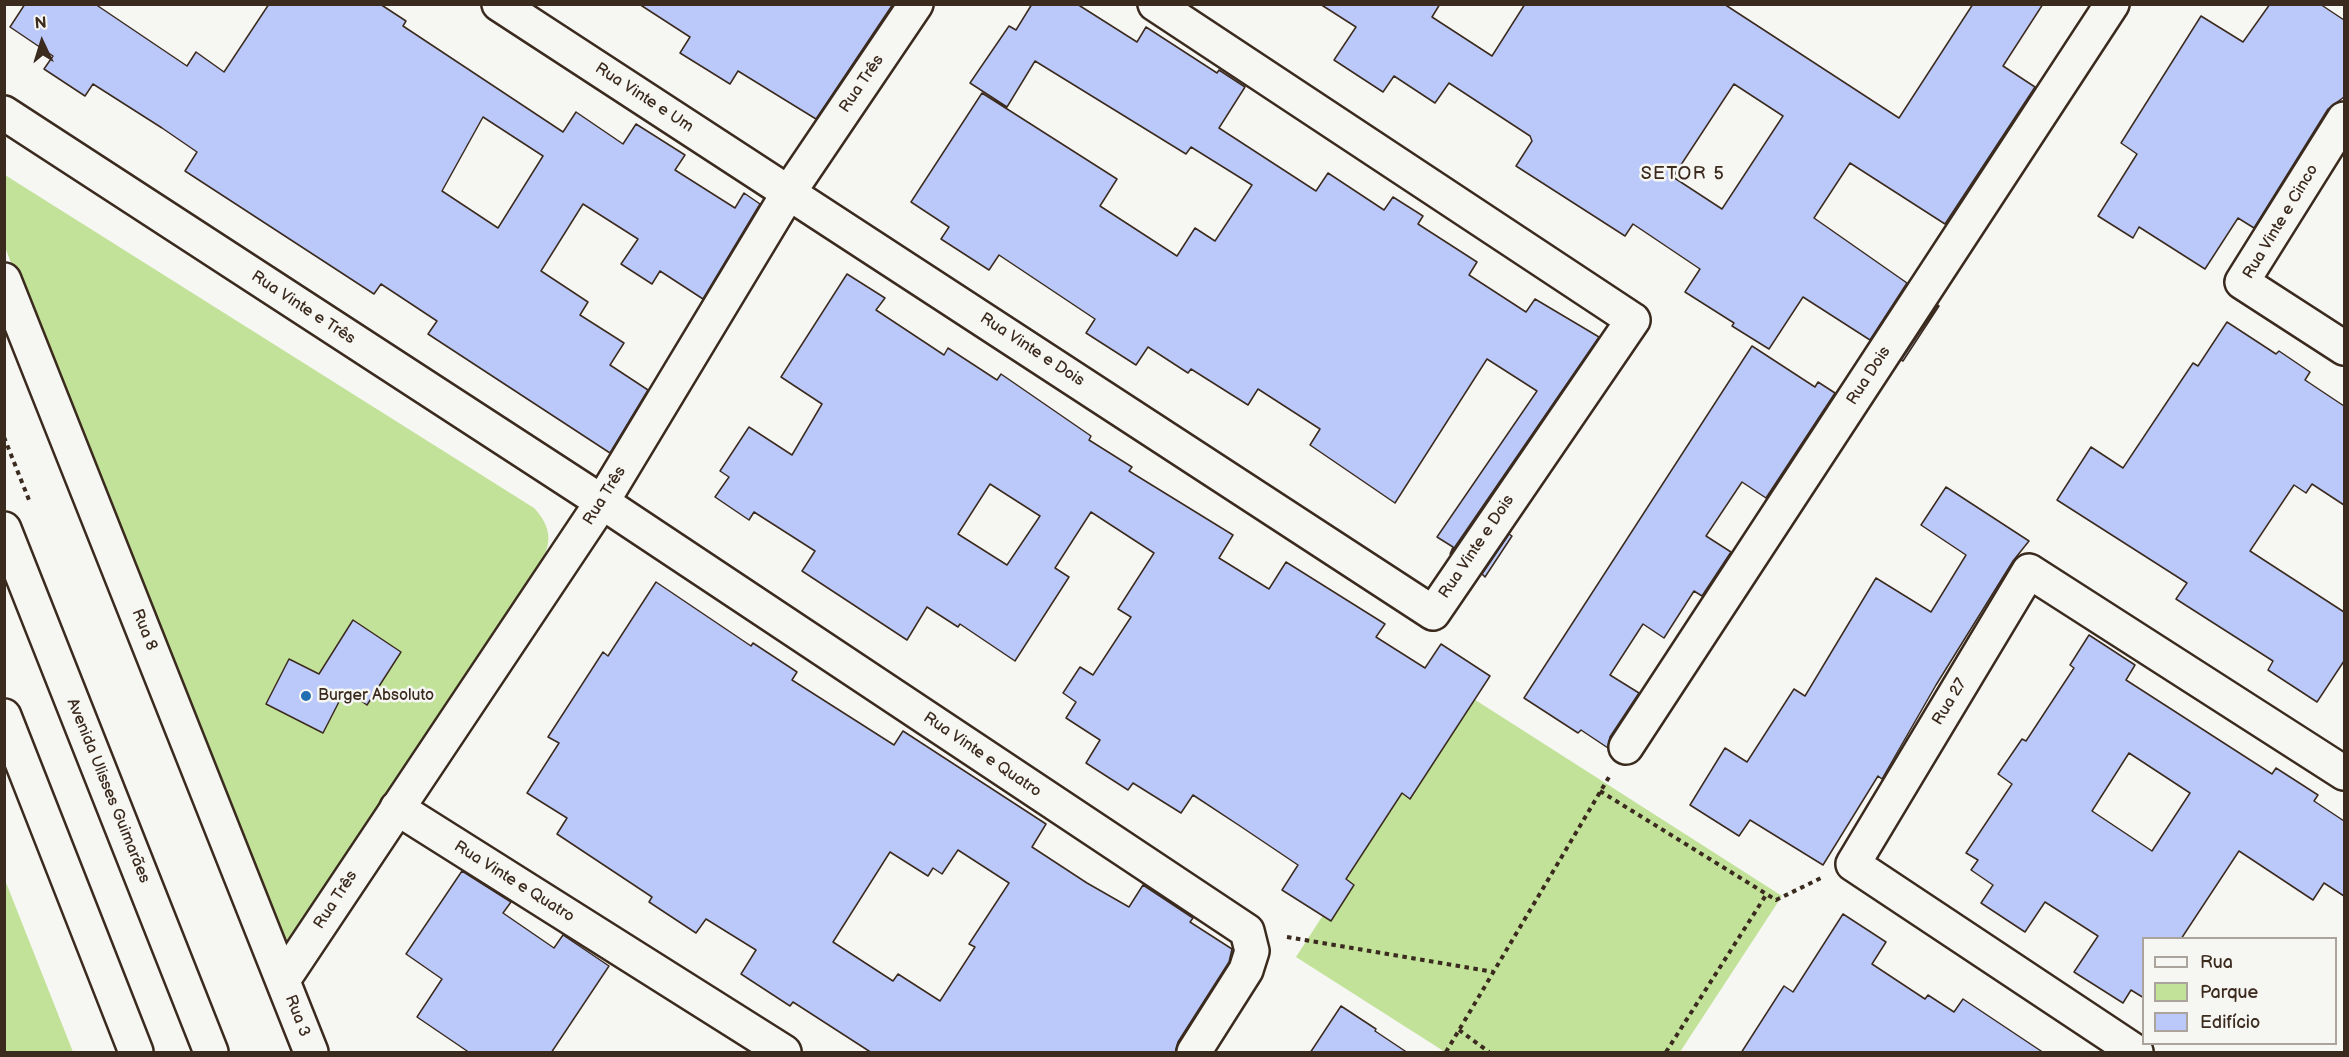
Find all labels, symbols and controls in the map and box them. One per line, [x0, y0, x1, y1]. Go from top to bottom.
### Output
north arrow [12, 12, 72, 72]
text: N [34, 14, 47, 33]
street label: Rua Três [836, 51, 888, 117]
street label: Rua Vinte e Um [591, 59, 697, 137]
street label: Rua Vinte e Cinco [2239, 161, 2323, 283]
district label: SETOR 5 [1641, 163, 1725, 185]
street label: Rua Vinte e Três [247, 267, 359, 349]
street label: Rua Vinte e Dois [976, 309, 1088, 391]
street label: Rua Dois [1843, 343, 1895, 409]
street label: Rua Três [580, 463, 630, 529]
street label: Rua Vinte e Dois [1435, 492, 1519, 602]
street label: Rua 8 [127, 606, 161, 654]
street label: Rua 27 [1929, 675, 1971, 729]
place label: Burger Absoluto [318, 686, 434, 706]
marker: Burger Absoluto [299, 689, 313, 703]
street label: Avenida Ulisses Guimarães [62, 696, 154, 886]
street label: Rua Vinte e Quatro [919, 708, 1045, 802]
street label: Rua Vinte e Quatro [450, 837, 578, 927]
street label: Rua Três [310, 867, 362, 933]
legend [2142, 937, 2337, 1045]
text: Rua [2200, 952, 2233, 973]
text: Parque [2200, 982, 2258, 1003]
street label: Rua 3 [280, 992, 314, 1040]
text: Edifício [2200, 1012, 2260, 1033]

